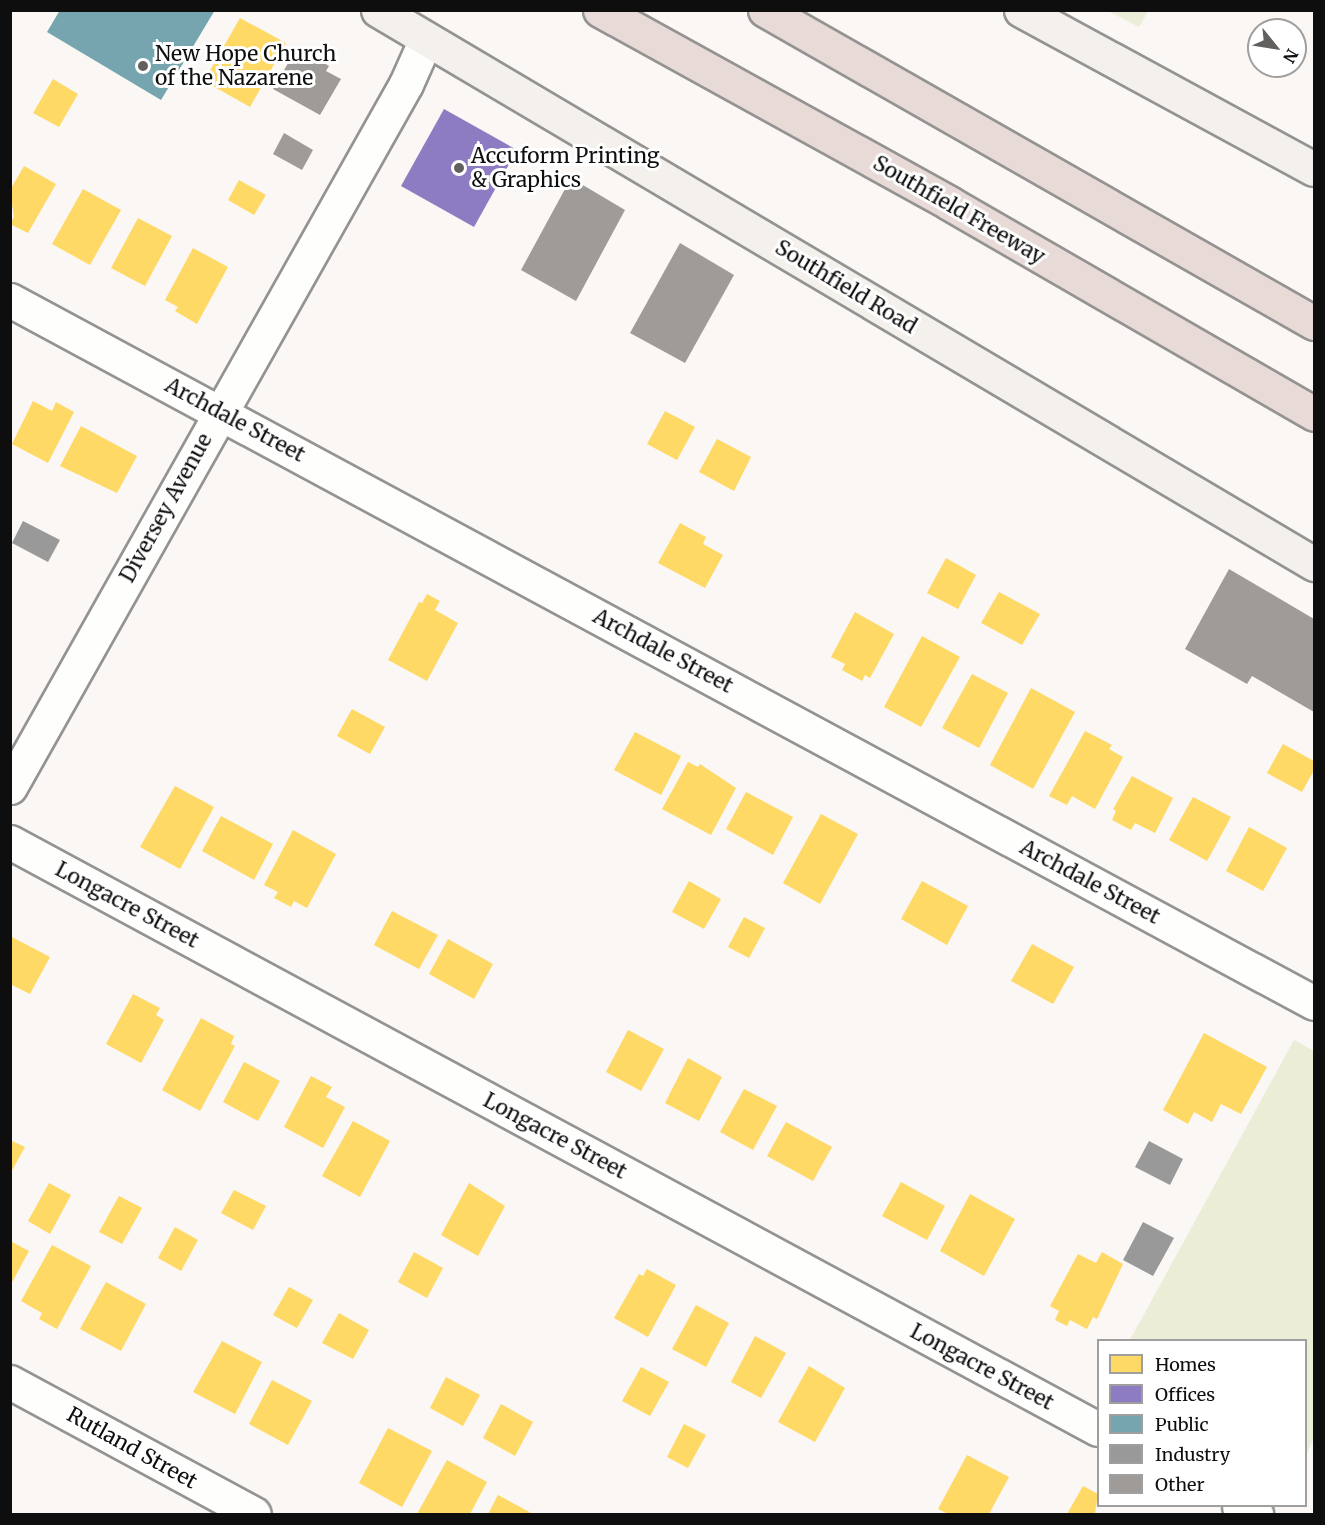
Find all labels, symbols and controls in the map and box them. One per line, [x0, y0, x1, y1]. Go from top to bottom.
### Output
north arrow [1247, 18, 1307, 78]
place label: New Hope Church of the Nazarene [155, 41, 336, 91]
text: N [1279, 46, 1303, 66]
marker: New Hope Church of the Nazarene [136, 59, 150, 73]
place label: Accuform Printing & Graphics [471, 143, 660, 193]
street label: Southfield Freeway [869, 151, 1049, 269]
marker: Accuform Printing & Graphics [452, 161, 466, 175]
street label: Southfield Road [771, 235, 921, 339]
street label: Archdale Street [161, 373, 309, 467]
street label: Diversey Avenue [115, 429, 217, 587]
street label: Archdale Street [589, 604, 737, 698]
street label: Archdale Street [1016, 835, 1164, 929]
street label: Longacre Street [51, 857, 203, 953]
street label: Longacre Street [479, 1088, 631, 1184]
street label: Longacre Street [906, 1319, 1058, 1415]
legend [1097, 1339, 1307, 1507]
text: Homes [1155, 1353, 1216, 1376]
text: Offices [1155, 1383, 1215, 1406]
street label: Rutland Street [63, 1402, 201, 1494]
text: Public [1155, 1413, 1209, 1436]
text: Industry [1155, 1443, 1230, 1466]
text: Other [1155, 1473, 1205, 1496]

